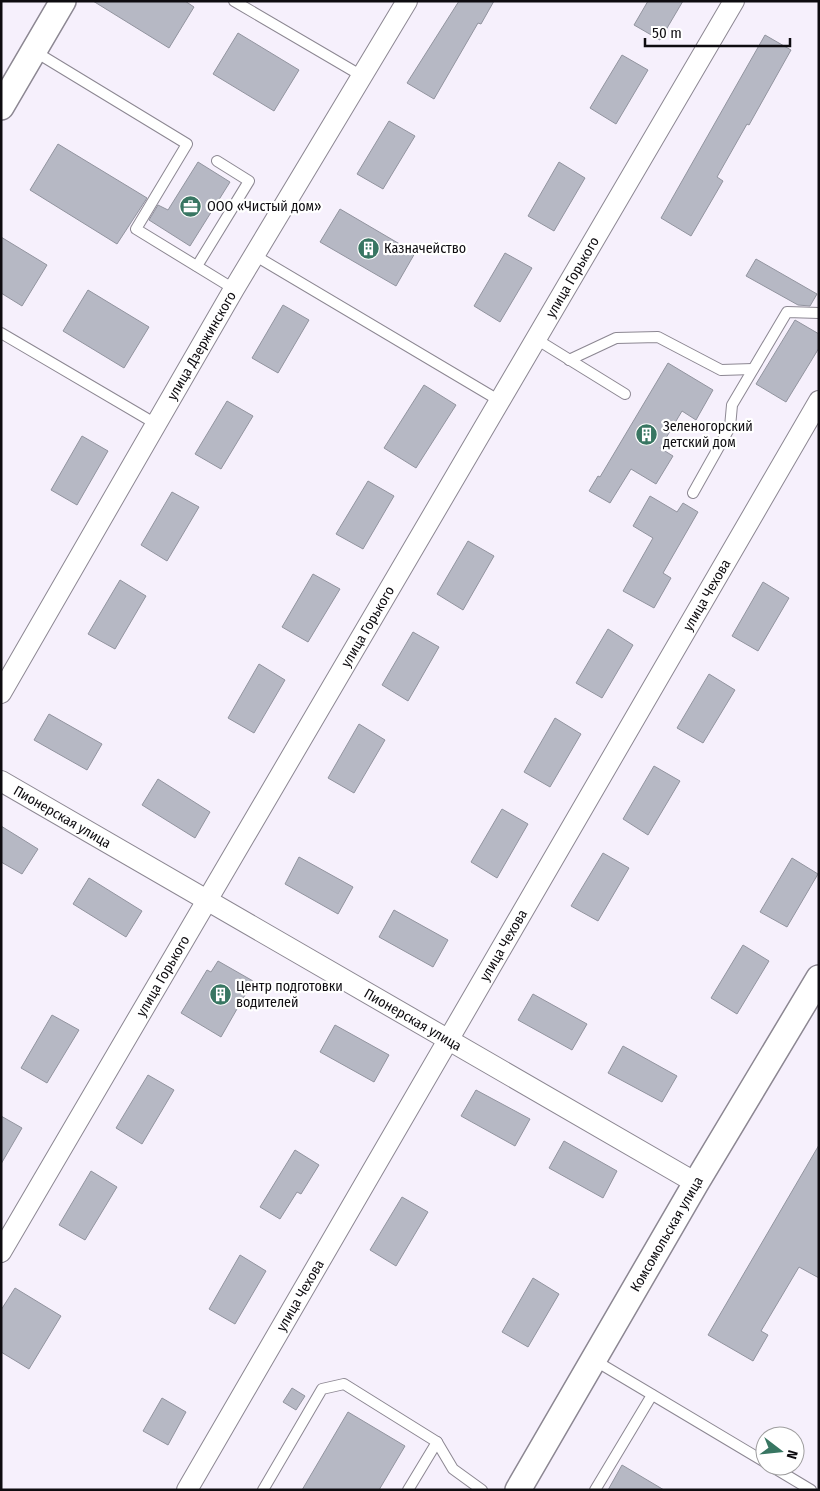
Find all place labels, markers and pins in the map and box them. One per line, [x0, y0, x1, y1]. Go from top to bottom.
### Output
office icon: ООО «Чистый дом» [179, 194, 203, 218]
place label: ООО «Чистый дом» [207, 198, 322, 215]
building icon: Казначейство [356, 236, 380, 260]
place label: Казначейство [384, 240, 466, 257]
place label: Зеленогорский детский дом [663, 418, 753, 451]
building icon: Зеленогорский детский дом [635, 422, 659, 446]
place label: Центр подготовки водителей [236, 978, 343, 1011]
building icon: Центр подготовки водителей [208, 982, 232, 1006]

